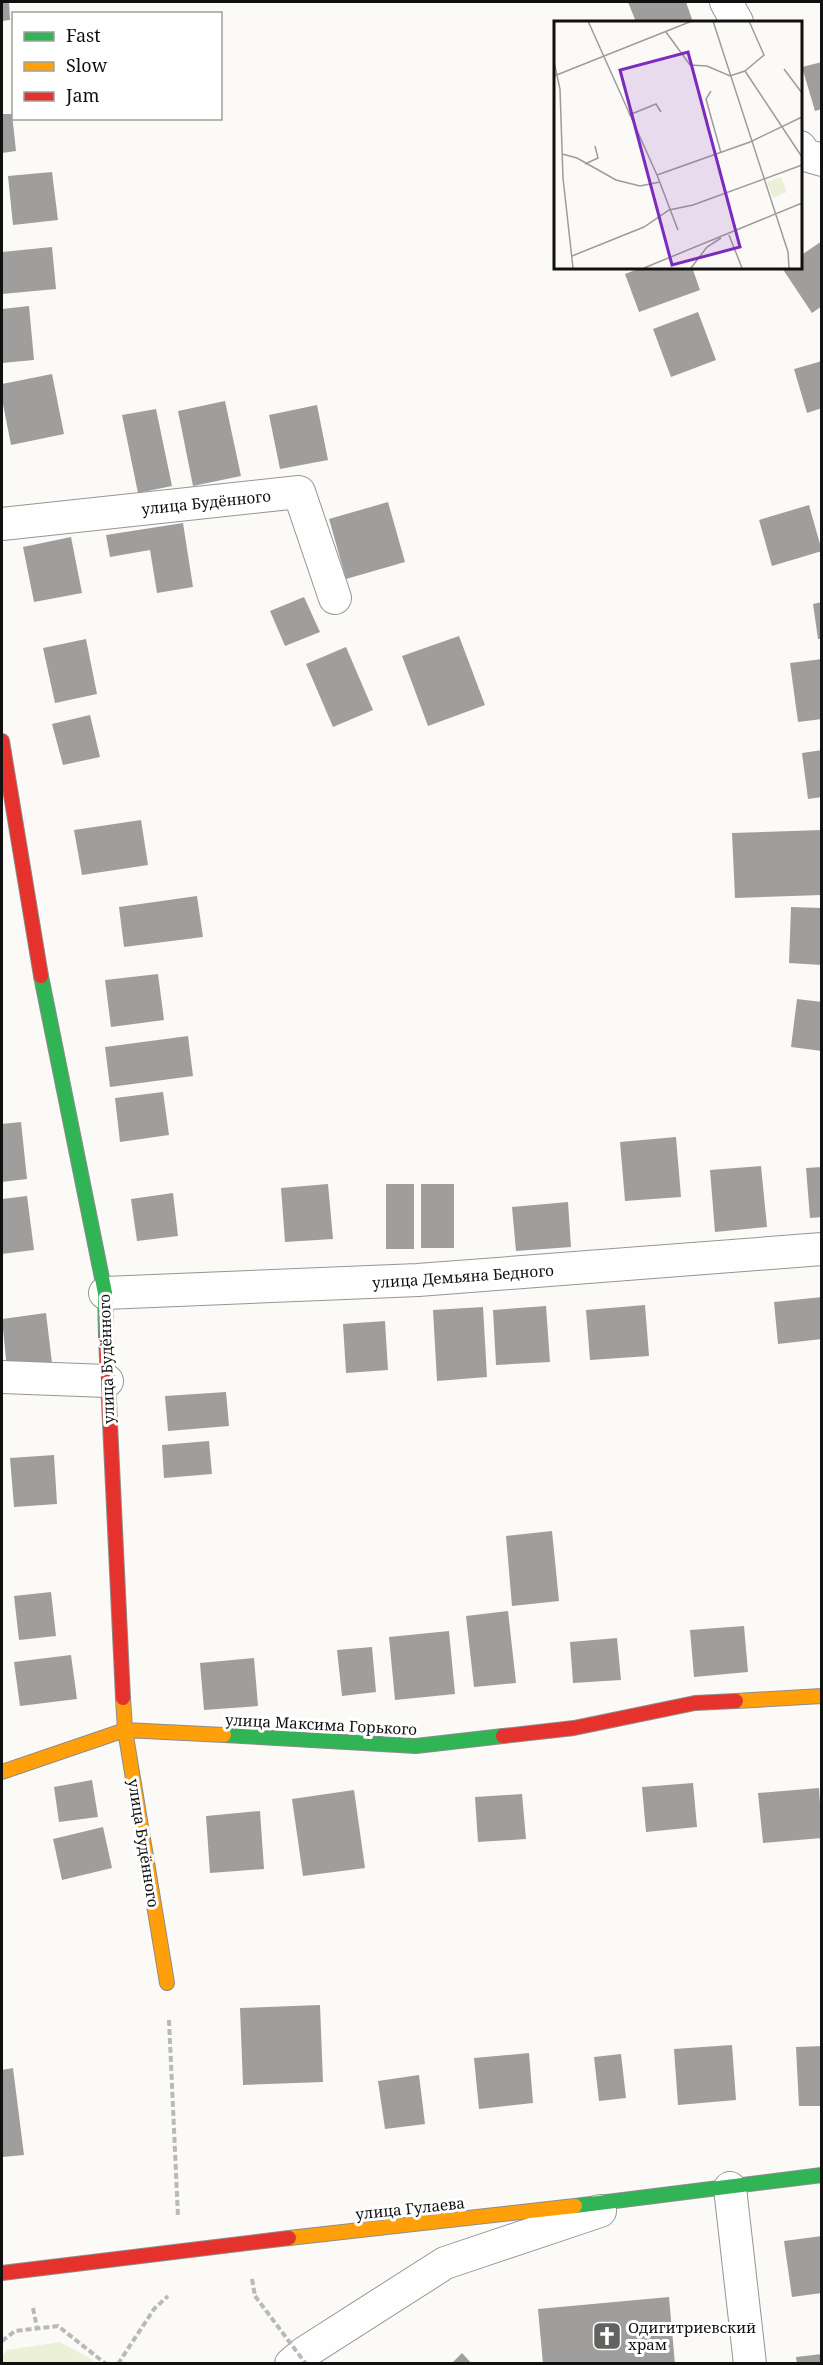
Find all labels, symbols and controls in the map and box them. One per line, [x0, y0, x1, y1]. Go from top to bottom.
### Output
legend [12, 12, 222, 120]
inset map [554, 21, 802, 268]
text: Fast [66, 23, 101, 47]
text: Slow [66, 53, 108, 77]
text: Jam [65, 83, 100, 107]
street label: улица Будённого [140, 485, 272, 519]
street label: улица Демьяна Бедного [371, 1260, 555, 1292]
street label: улица Будённого [94, 1294, 118, 1424]
street label: улица Максима Горького [224, 1709, 418, 1739]
street label: улица Будённого [124, 1777, 164, 1909]
street label: улица Гулаева [354, 2192, 466, 2224]
place label: Одигитриевский храм [628, 2317, 756, 2354]
church icon: Одигитриевский храм [591, 2320, 623, 2352]

